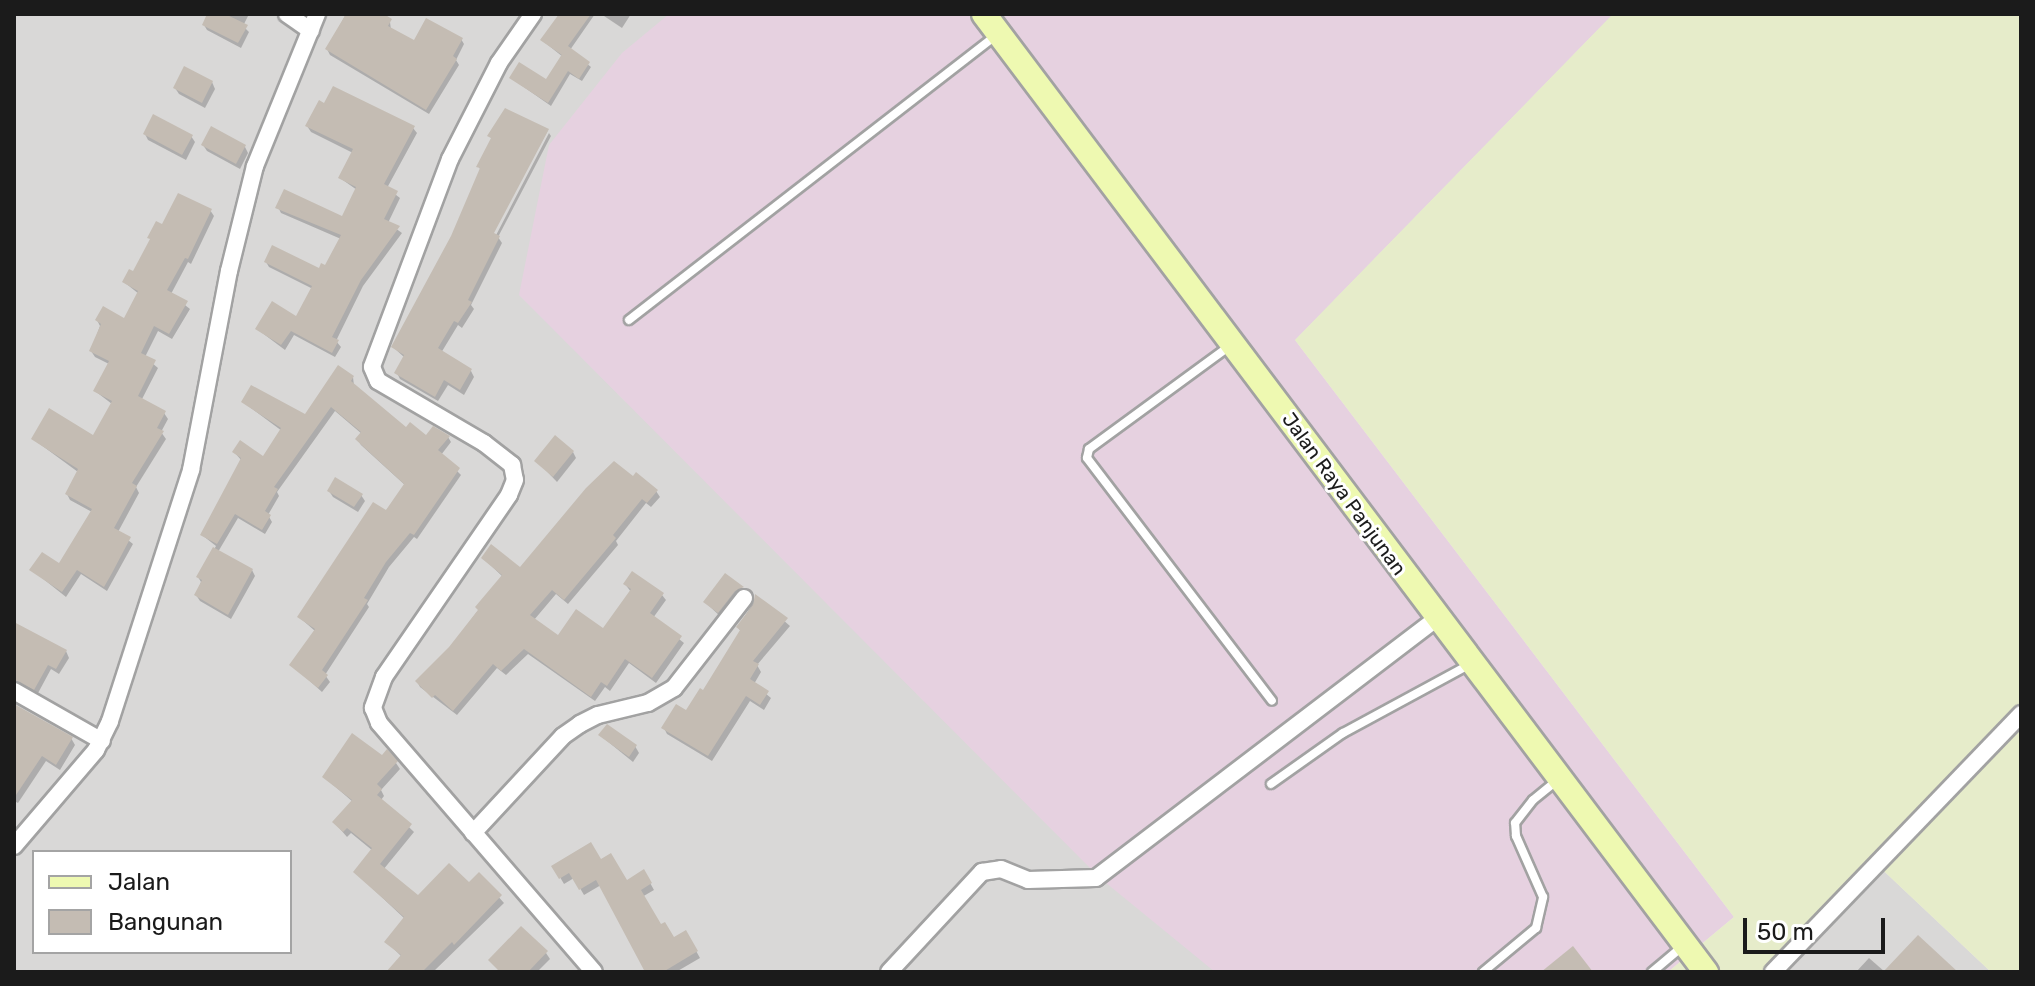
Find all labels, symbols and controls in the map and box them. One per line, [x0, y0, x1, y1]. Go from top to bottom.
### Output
street label: Jalan Raya Panjunan [1277, 408, 1411, 580]
legend [32, 850, 292, 954]
text: Jalan [108, 868, 170, 896]
scale bar [1747, 902, 1889, 952]
text: Bangunan [108, 908, 223, 936]
text: 50 m [1757, 918, 1814, 946]

